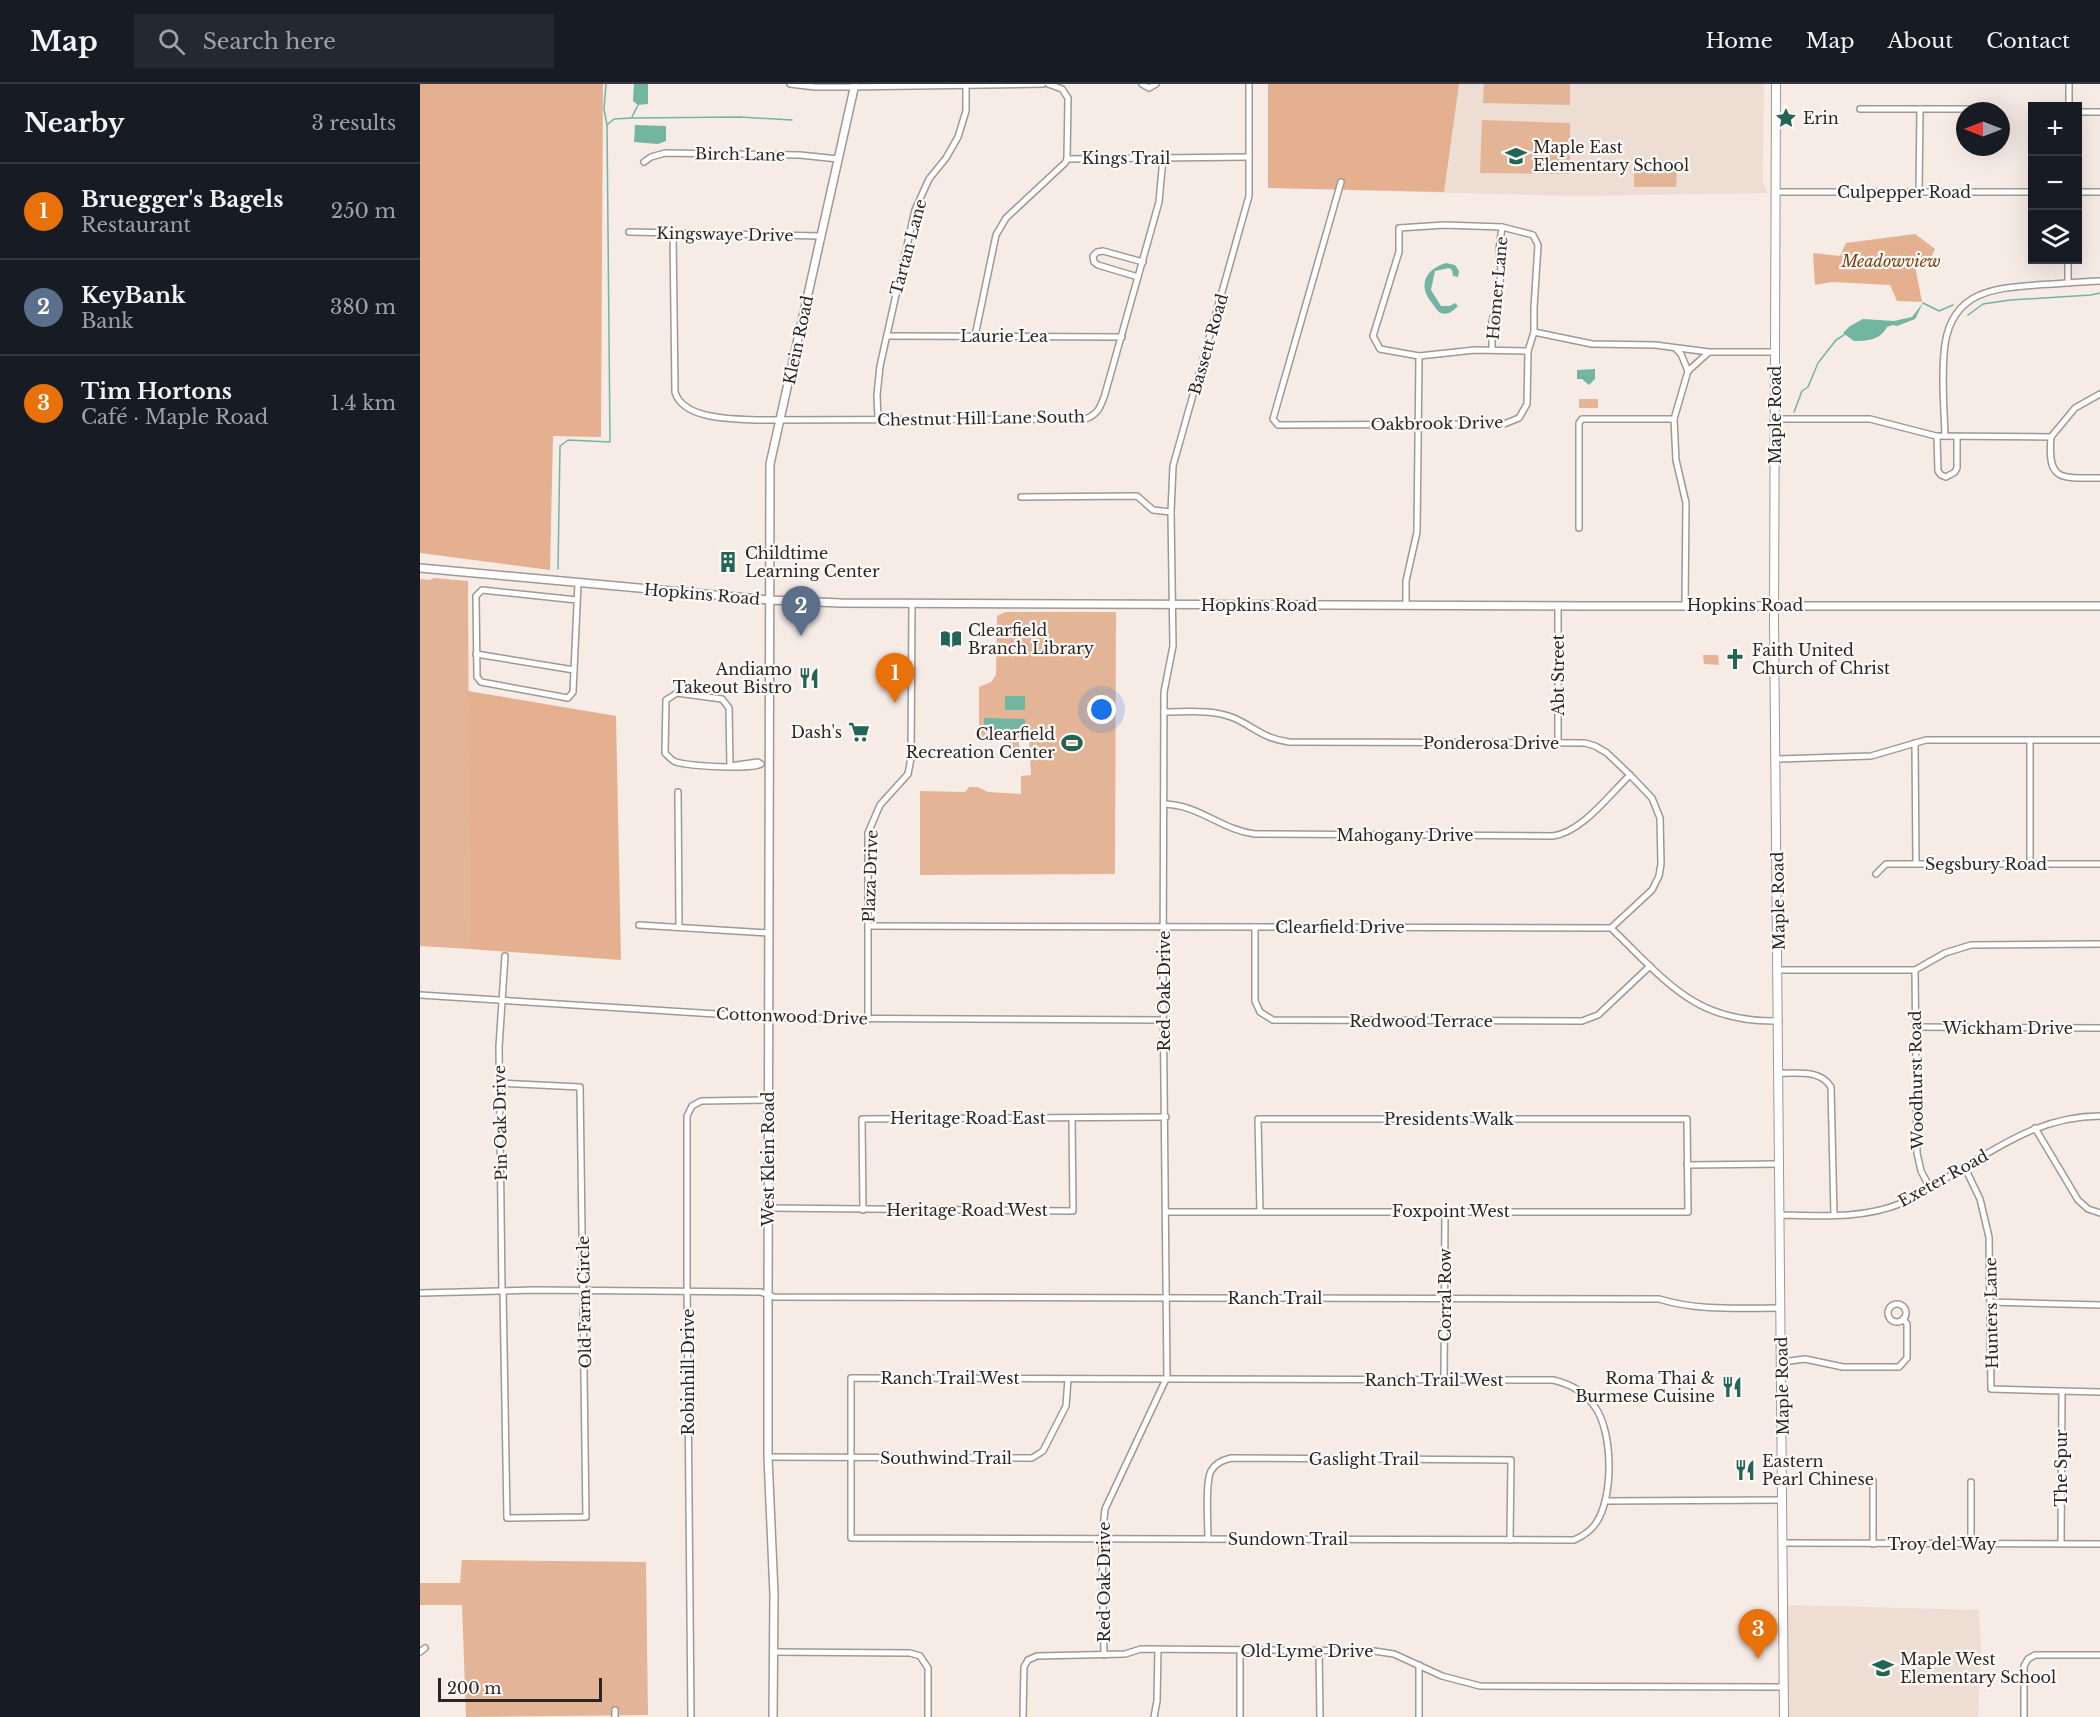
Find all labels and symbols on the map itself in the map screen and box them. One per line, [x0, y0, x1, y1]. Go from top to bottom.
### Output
north arrow [1956, 102, 2010, 156]
place icon: Erin [1774, 106, 1798, 130]
place label: Erin [1803, 108, 1839, 128]
place label: Maple East Elementary School [1533, 137, 1689, 175]
street label: Birch Lane [695, 143, 785, 165]
school or university icon: Maple East Elementary School [1504, 144, 1528, 168]
street label: Kings Trail [1082, 148, 1170, 168]
street label: Culpepper Road [1837, 182, 1971, 202]
street label: Tartan Lane [886, 197, 930, 297]
street label: Kingswaye Drive [656, 223, 794, 245]
street label: Homer Lane [1483, 235, 1511, 341]
park label: Meadowview [1840, 251, 1941, 271]
street label: Bassett Road [1184, 291, 1232, 397]
street label: Klein Road [779, 293, 817, 386]
street label: Laurie Lea [960, 326, 1048, 346]
street label: Maple Road [1765, 365, 1785, 464]
street label: Chestnut Hill Lane South [877, 406, 1085, 430]
street label: Oakbrook Drive [1371, 412, 1503, 434]
place label: Childtime Learning Center [745, 543, 880, 581]
building icon: Childtime Learning Center [716, 550, 740, 574]
street label: Hopkins Road [643, 579, 761, 609]
pin: 2 [782, 586, 820, 636]
street label: Hopkins Road [1201, 595, 1317, 615]
street label: Hopkins Road [1687, 595, 1803, 615]
place label: Clearfield Branch Library [968, 620, 1095, 658]
library icon: Clearfield Branch Library [939, 627, 963, 651]
street label: Abt Street [1548, 634, 1568, 717]
place label: Faith United Church of Christ [1752, 640, 1890, 678]
church icon: Faith United Church of Christ [1723, 647, 1747, 671]
pin: 1 [876, 654, 914, 703]
place label: Andiamo Takeout Bistro [673, 659, 792, 697]
restaurant icon: Andiamo Takeout Bistro [797, 666, 821, 690]
your location [1087, 695, 1116, 724]
supermarket icon: Dash's [847, 720, 871, 744]
place label: Dash's [791, 722, 842, 742]
place label: Clearfield Recreation Center [906, 724, 1055, 762]
sports icon: Clearfield Recreation Center [1060, 731, 1084, 755]
street label: Ponderosa Drive [1423, 733, 1559, 753]
street label: Mahogany Drive [1337, 825, 1474, 845]
street label: Plaza Drive [858, 829, 882, 923]
street label: Maple Road [1767, 851, 1789, 951]
street label: Segsbury Road [1925, 854, 2047, 874]
street label: Clearfield Drive [1275, 917, 1405, 937]
street label: Red Oak Drive [1154, 931, 1174, 1051]
street label: Cottonwood Drive [716, 1003, 868, 1029]
street label: Woodhurst Road [1905, 1010, 1927, 1151]
street label: Redwood Terrace [1349, 1011, 1493, 1031]
street label: Wickham Drive [1942, 1018, 2073, 1038]
street label: Pin Oak Drive [489, 1065, 511, 1181]
street label: West Klein Road [758, 1091, 778, 1228]
street label: Heritage Road East [890, 1108, 1046, 1128]
street label: Presidents Walk [1384, 1109, 1514, 1129]
street label: Exeter Road [1895, 1145, 1992, 1211]
street label: Heritage Road West [886, 1200, 1048, 1220]
street label: Foxpoint West [1392, 1201, 1510, 1221]
street label: Old Farm Circle [573, 1236, 595, 1368]
street label: Corral Row [1435, 1248, 1455, 1342]
street label: Hunters Lane [1980, 1257, 2002, 1369]
street label: Ranch Trail [1227, 1288, 1323, 1308]
street label: Robinhill Drive [678, 1308, 698, 1436]
street label: Maple Road [1771, 1336, 1793, 1436]
street label: Ranch Trail West [880, 1368, 1020, 1388]
place label: Roma Thai & Burmese Cuisine [1575, 1368, 1715, 1406]
street label: Ranch Trail West [1364, 1370, 1504, 1390]
restaurant icon: Roma Thai & Burmese Cuisine [1720, 1375, 1744, 1399]
street label: The Spur [2051, 1429, 2071, 1507]
street label: Southwind Trail [880, 1448, 1012, 1468]
street label: Gaslight Trail [1309, 1449, 1419, 1469]
place label: Eastern Pearl Chinese [1762, 1451, 1874, 1489]
restaurant icon: Eastern Pearl Chinese [1733, 1458, 1757, 1482]
street label: Red Oak Drive [1094, 1522, 1114, 1642]
street label: Sundown Trail [1228, 1529, 1348, 1549]
street label: Troy del Way [1888, 1534, 1997, 1554]
pin: 3 [1738, 1610, 1778, 1659]
street label: Old Lyme Drive [1241, 1641, 1373, 1661]
place label: Maple West Elementary School [1900, 1649, 2056, 1687]
school or university icon: Maple West Elementary School [1871, 1656, 1895, 1680]
scale bar [438, 1675, 602, 1702]

